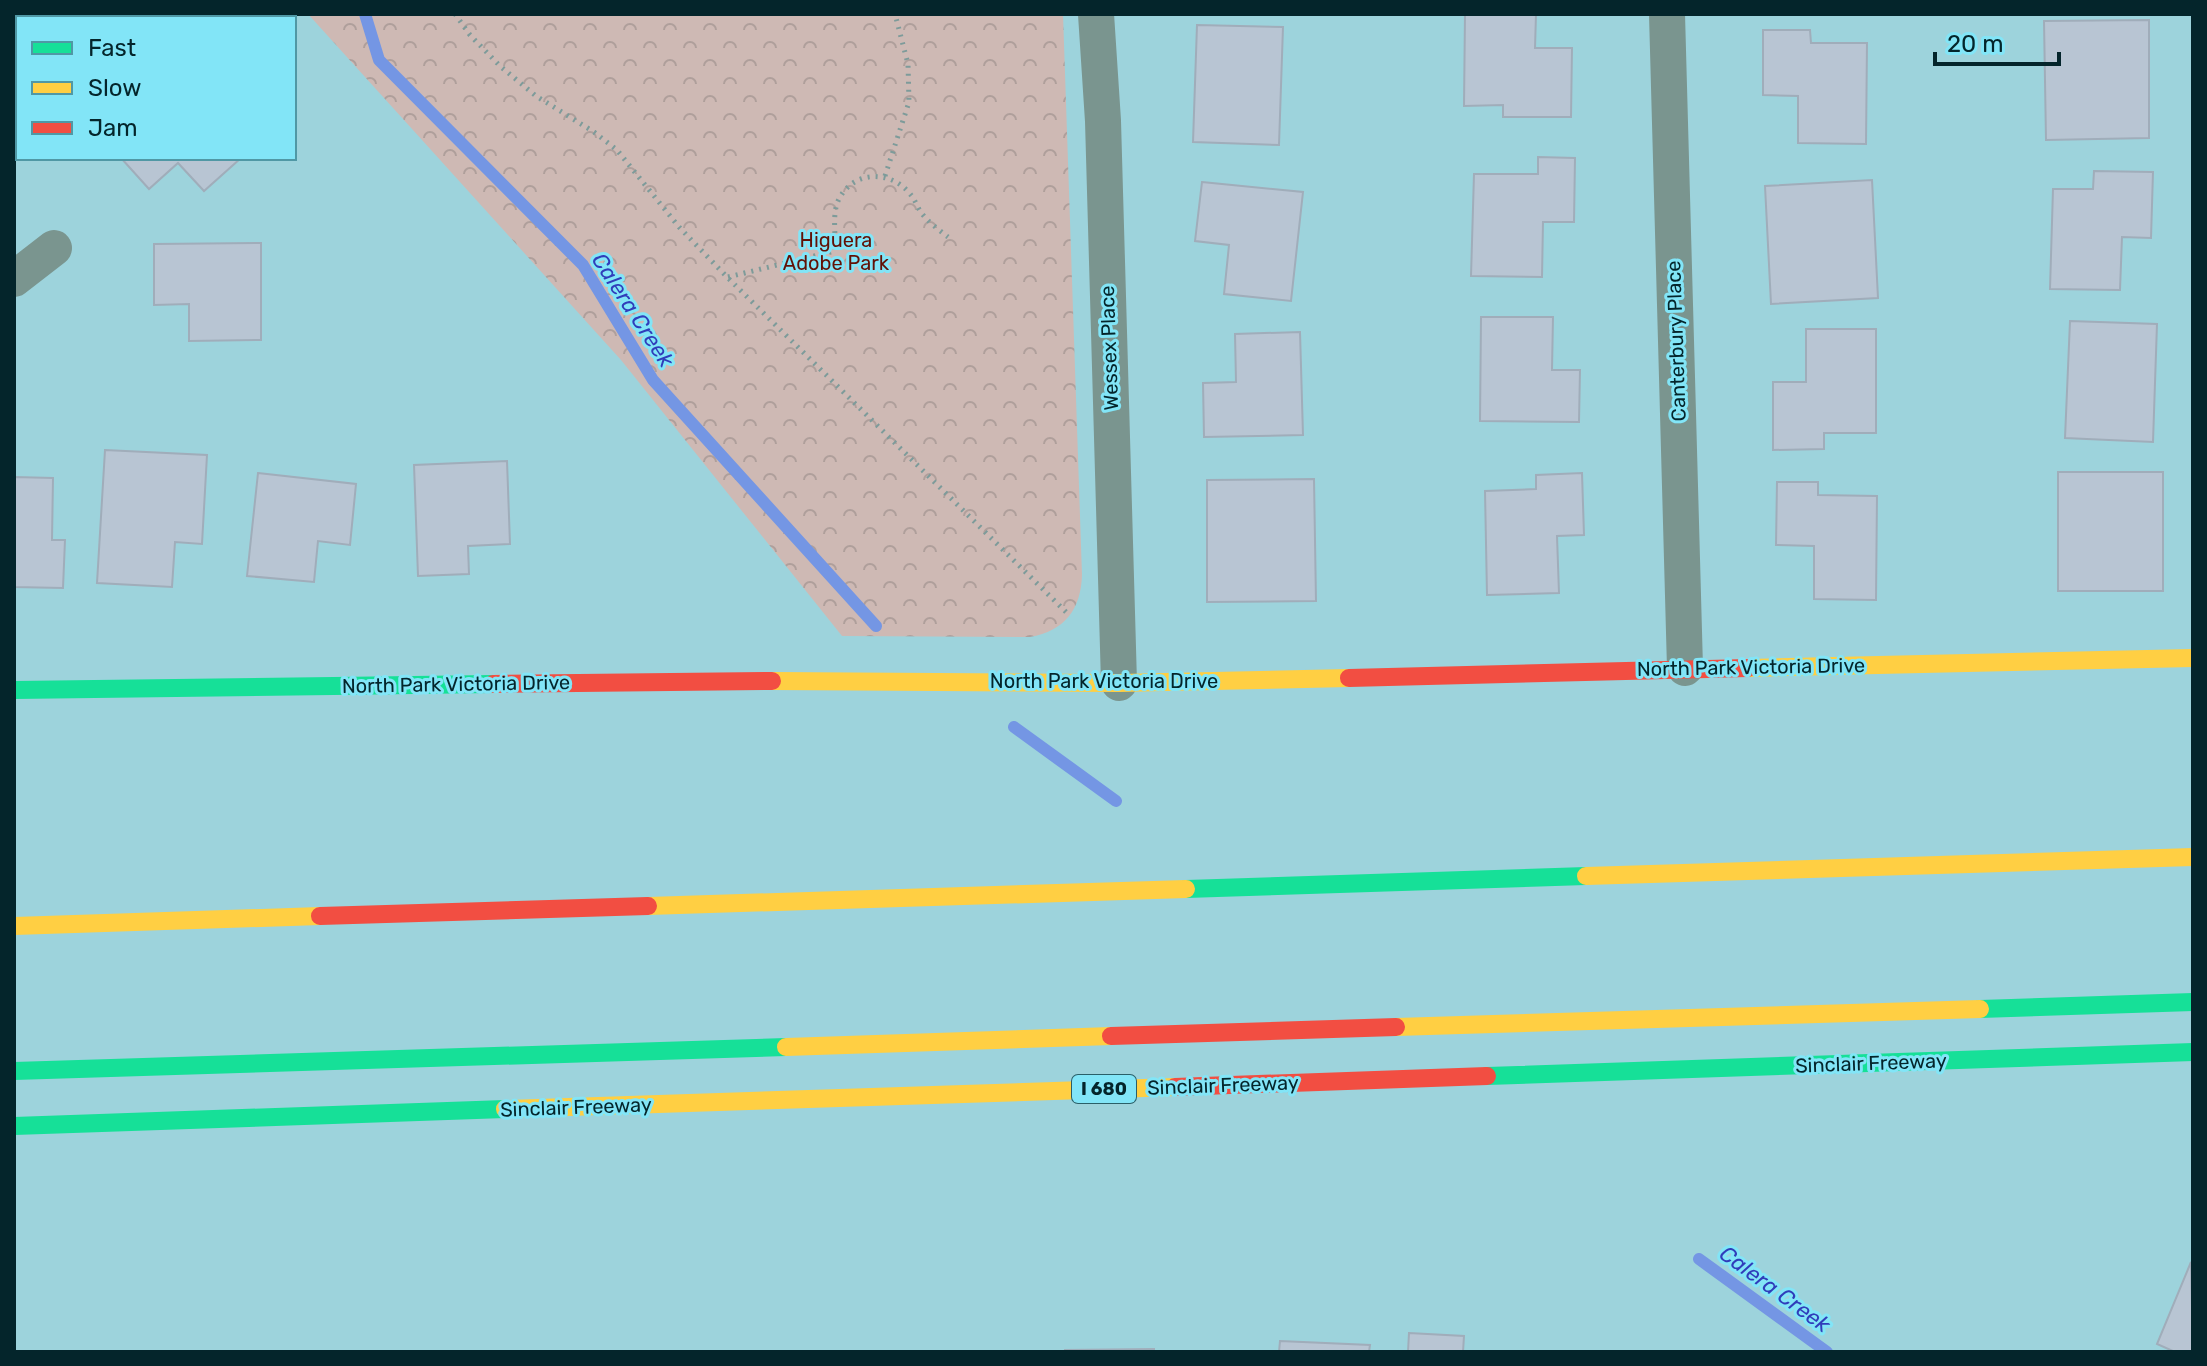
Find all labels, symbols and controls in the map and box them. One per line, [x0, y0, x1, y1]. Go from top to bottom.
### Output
legend [16, 16, 296, 160]
scale bar [1935, 16, 2059, 66]
text: 20 m [1947, 30, 2004, 58]
text: Fast [88, 34, 136, 62]
text: Slow [88, 74, 141, 102]
text: Jam [88, 114, 138, 142]
park label: Higuera Adobe Park [783, 228, 890, 275]
water label: Calera Creek [586, 248, 680, 373]
street label: Canterbury Place [1661, 260, 1691, 422]
street label: Wessex Place [1095, 285, 1123, 411]
street label: North Park Victoria Drive [1637, 653, 1865, 681]
street label: North Park Victoria Drive [990, 669, 1218, 693]
street label: North Park Victoria Drive [342, 670, 570, 698]
street label: Sinclair Freeway [1795, 1048, 1947, 1078]
street label: Sinclair Freeway [1147, 1070, 1299, 1100]
road number: I 680 [1072, 1075, 1136, 1103]
street label: Sinclair Freeway [500, 1092, 652, 1122]
water label: Calera Creek [1714, 1240, 1836, 1339]

